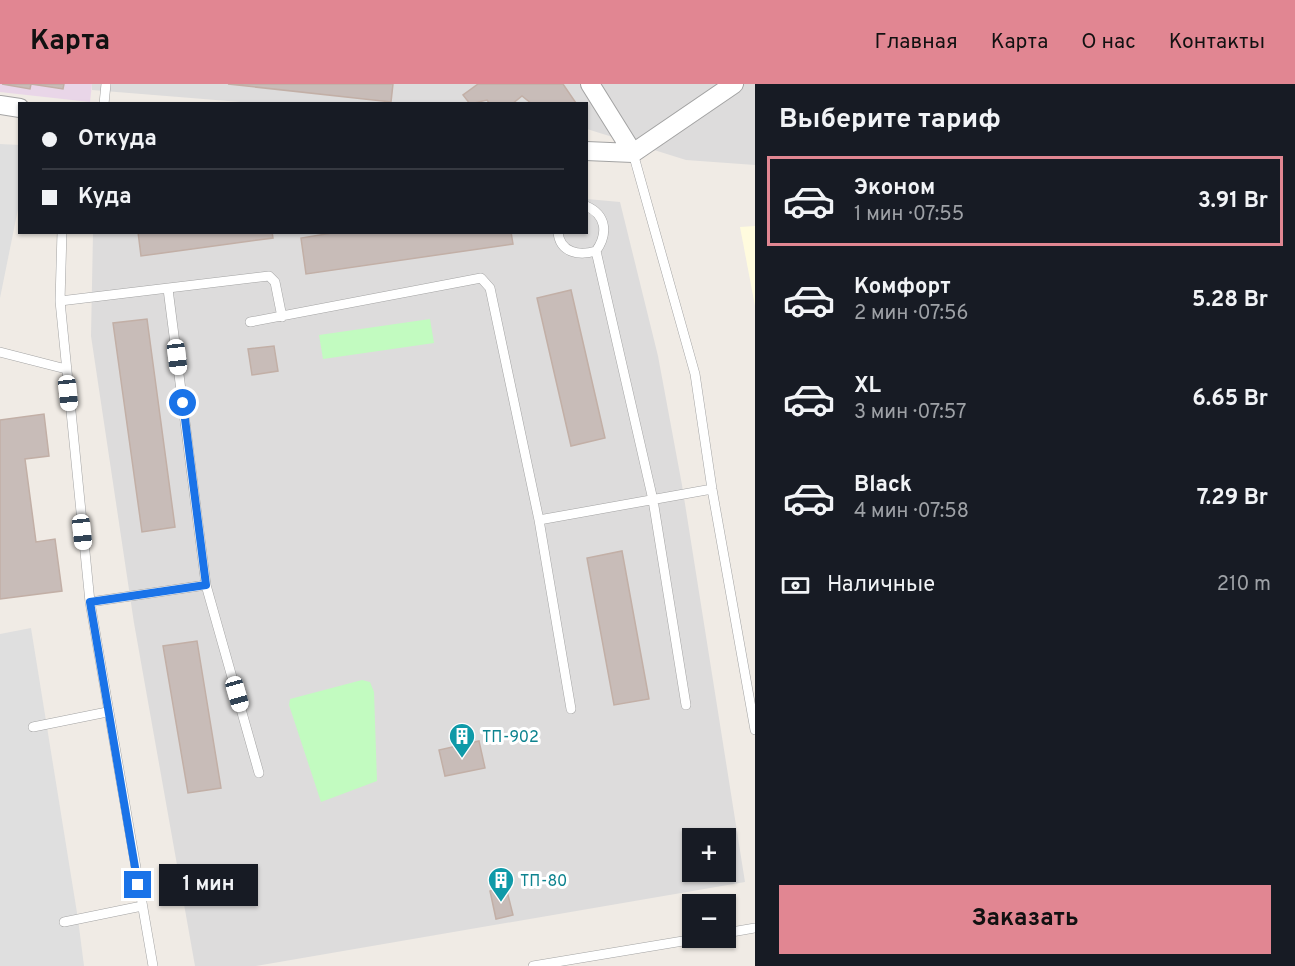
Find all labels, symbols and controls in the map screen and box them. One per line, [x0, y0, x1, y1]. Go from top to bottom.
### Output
text: Карта [30, 24, 110, 60]
text: Главная [874, 29, 958, 56]
text: Карта [991, 29, 1048, 56]
text: О нас [1081, 29, 1136, 56]
text: Контакты [1169, 29, 1265, 56]
text: Выберите тариф [779, 103, 1001, 137]
text: Откуда [78, 126, 157, 153]
icon: car [782, 174, 836, 228]
text: Эконом [854, 175, 935, 202]
text: Куда [78, 184, 132, 211]
text: 3.91 Br [1198, 188, 1268, 215]
text: 1 мин · 07:55 [854, 202, 964, 228]
icon: car [782, 273, 836, 327]
text: Комфорт [854, 274, 951, 301]
text: 5.28 Br [1192, 287, 1268, 314]
text: 2 мин · 07:56 [854, 301, 968, 327]
car [166, 338, 188, 376]
icon: car [782, 372, 836, 426]
text: XL [854, 373, 881, 400]
car [57, 374, 79, 412]
text: 6.65 Br [1192, 386, 1268, 413]
route start [169, 389, 196, 416]
text: 3 мин · 07:57 [854, 400, 967, 426]
icon: car [782, 471, 836, 525]
text: Black [854, 472, 912, 499]
text: 7.29 Br [1197, 485, 1268, 512]
text: 4 мин · 07:58 [854, 499, 969, 525]
car [71, 513, 93, 551]
icon: cash [779, 569, 812, 602]
text: Наличные [827, 572, 935, 599]
text: 210 m [1217, 572, 1271, 598]
car [223, 674, 251, 714]
building icon: ТП-902 [447, 721, 477, 759]
place label: ТП-902 [482, 728, 539, 748]
map controls [682, 828, 736, 948]
button: + [682, 828, 736, 882]
callout: 1 мин [159, 864, 258, 906]
building icon: ТП-80 [486, 865, 516, 903]
route end [124, 871, 151, 898]
text: 1 мин [183, 872, 234, 898]
place label: ТП-80 [520, 872, 567, 892]
button: Заказать [779, 885, 1271, 954]
button: − [682, 894, 736, 948]

